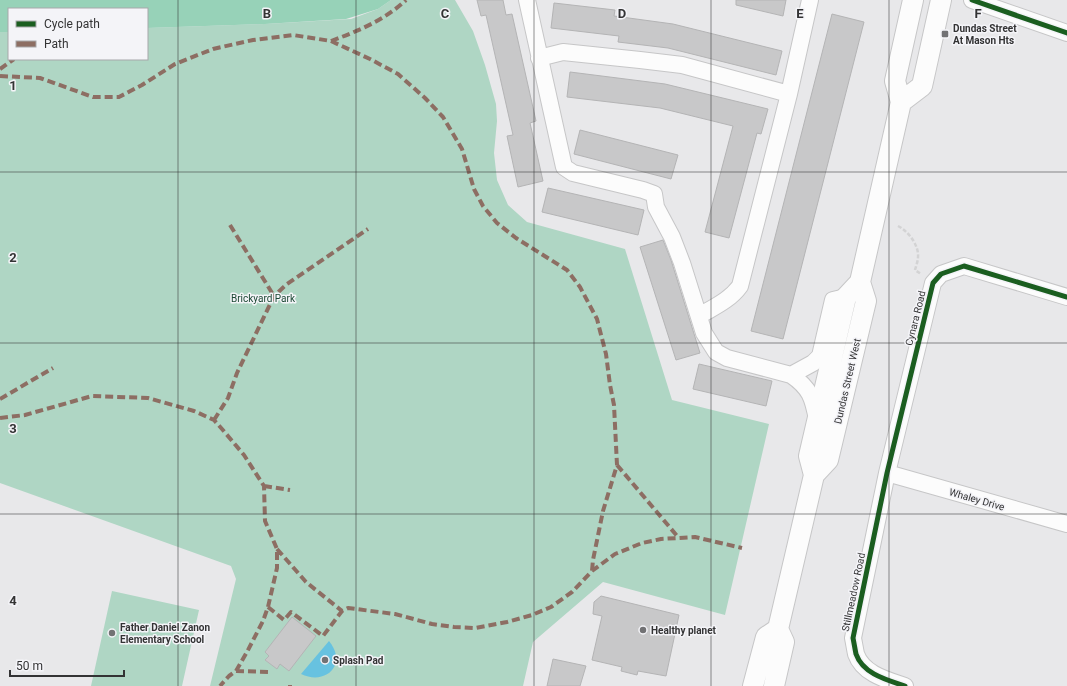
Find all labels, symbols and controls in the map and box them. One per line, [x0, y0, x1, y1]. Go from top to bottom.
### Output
text: B [263, 6, 271, 21]
text: C [441, 6, 450, 21]
text: D [618, 6, 626, 21]
text: E [796, 6, 804, 21]
text: F [974, 6, 982, 21]
legend [8, 8, 148, 60]
text: Cycle path [44, 17, 100, 31]
place label: Dundas Street At Mason Hts [953, 23, 1017, 46]
marker: Dundas Street At Mason Hts [940, 29, 950, 39]
text: Path [44, 37, 69, 51]
text: 1 [9, 78, 17, 93]
text: 2 [9, 250, 17, 265]
street label: Cynara Road [903, 289, 928, 347]
park label: Brickyard Park [231, 293, 296, 304]
street label: Dundas Street West [832, 337, 863, 425]
text: 3 [9, 421, 17, 436]
street label: Whaley Drive [948, 486, 1006, 513]
street label: Stillmeadow Road [840, 552, 867, 633]
text: 4 [9, 593, 17, 608]
place label: Father Daniel Zanon Elementary School [120, 622, 211, 645]
marker: Healthy planet [638, 625, 648, 635]
place label: Healthy planet [651, 625, 717, 636]
marker: Father Daniel Zanon Elementary School [107, 628, 117, 638]
scale bar [10, 652, 124, 678]
marker: Splash Pad [320, 655, 330, 665]
place label: Splash Pad [333, 655, 384, 666]
text: 50 m [16, 659, 43, 673]

